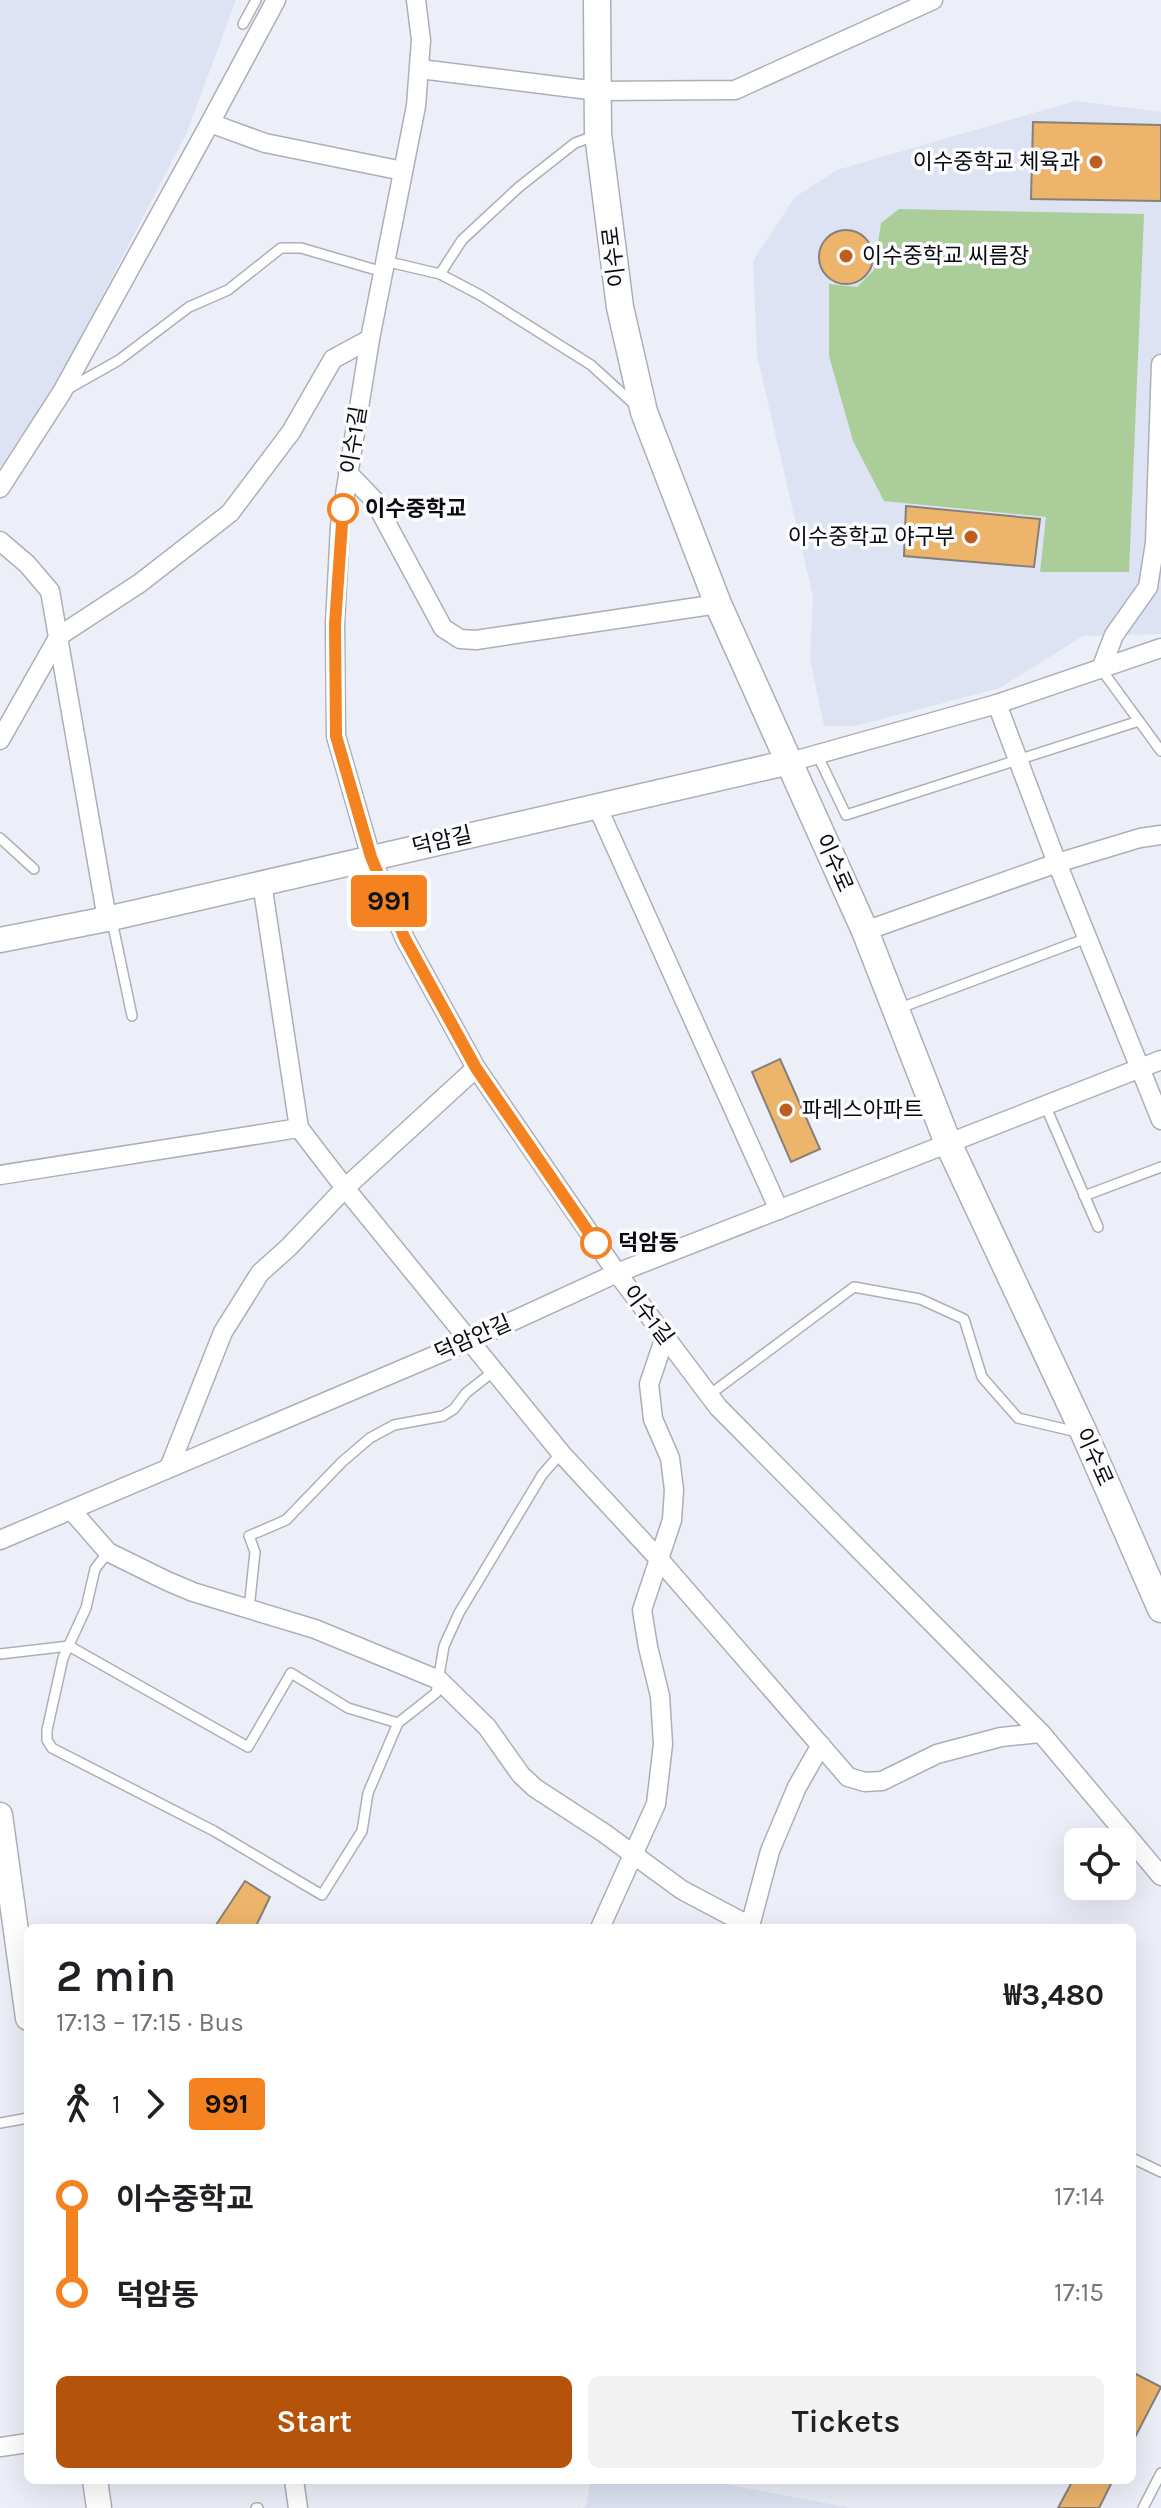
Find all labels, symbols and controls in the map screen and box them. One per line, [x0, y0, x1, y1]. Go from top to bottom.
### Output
place label: 이수중학교 체육과 [913, 149, 1080, 175]
marker: 이수중학교 체육과 [1087, 153, 1105, 171]
street label: 이수로 [597, 225, 631, 289]
place label: 이수중학교 씨름장 [862, 243, 1029, 269]
marker: 이수중학교 씨름장 [837, 247, 855, 265]
street label: 이수1길 [336, 404, 372, 476]
marker: 이수중학교 [328, 494, 358, 524]
place label: 이수중학교 [365, 496, 466, 522]
place label: 이수중학교 야구부 [788, 524, 955, 550]
marker: 이수중학교 야구부 [962, 528, 980, 546]
street label: 덕암길 [409, 822, 475, 860]
street label: 이수로 [810, 830, 858, 896]
line badge: 991 [343, 875, 435, 927]
text: 991 [367, 884, 411, 917]
place label: 파레스아파트 [802, 1097, 923, 1123]
marker: 파레스아파트 [777, 1101, 795, 1119]
marker: 덕암동 [581, 1228, 611, 1258]
place label: 덕암동 [618, 1230, 679, 1256]
street label: 이수1길 [617, 1280, 679, 1350]
street label: 덕암안길 [431, 1310, 515, 1366]
street label: 이수로 [1070, 1424, 1118, 1490]
map controls [1064, 1828, 1136, 1900]
button: locate [1064, 1828, 1136, 1900]
text: 2 min [56, 1951, 176, 2002]
text: ₩3,480 [1004, 1977, 1104, 2013]
text: 17:13 – 17:15 · Bus [56, 2007, 244, 2038]
icon: walk [56, 2082, 100, 2126]
icon: forward [133, 2082, 177, 2126]
text: 991 [205, 2087, 249, 2120]
text: 1 [112, 2089, 121, 2120]
text: 이수중학교 [116, 2181, 254, 2217]
text: 17:14 [1054, 2181, 1104, 2212]
text: 덕암동 [116, 2277, 199, 2313]
text: 17:15 [1054, 2277, 1104, 2308]
button: Start [56, 2376, 572, 2468]
button: Tickets [588, 2376, 1104, 2468]

